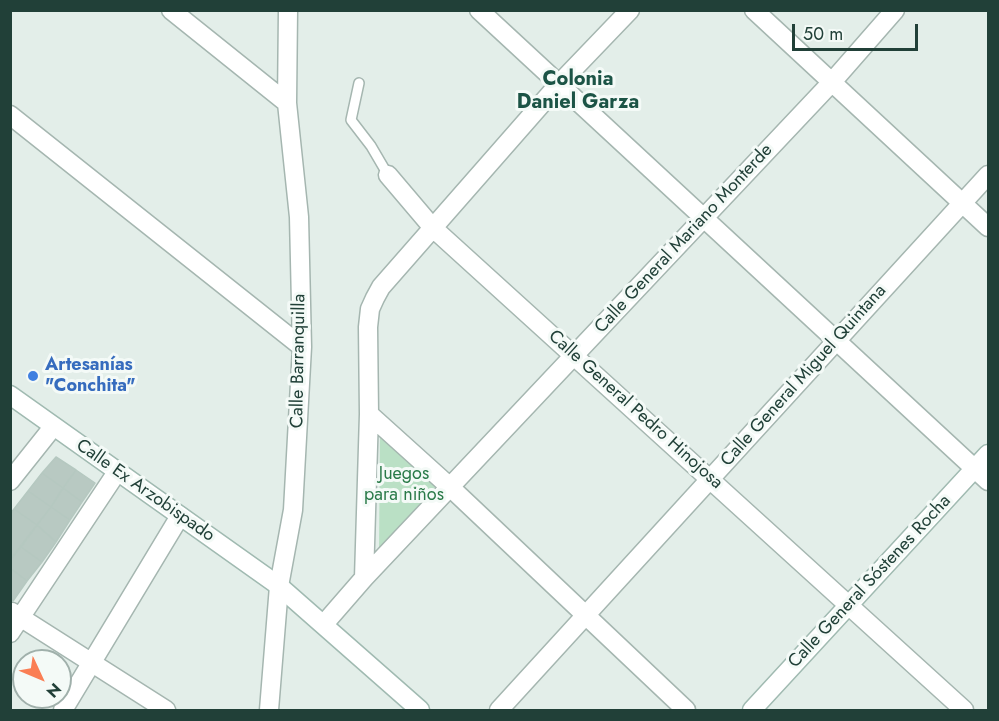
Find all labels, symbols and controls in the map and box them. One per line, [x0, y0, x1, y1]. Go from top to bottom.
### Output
scale bar [795, 12, 921, 50]
text: 50 m [803, 21, 843, 47]
district label: Colonia Daniel Garza [517, 68, 639, 115]
street label: Calle General Mariano Monterde [591, 140, 777, 338]
street label: Calle General Miguel Quintana [717, 281, 891, 471]
street label: Calle Barranquilla [287, 294, 311, 428]
street label: Calle General Pedro Hinojosa [543, 326, 727, 494]
place label: Artesanías "Conchita" [45, 355, 136, 398]
marker: Artesanías "Conchita" [26, 369, 40, 383]
street label: Calle Ex Arzobispado [71, 435, 219, 547]
park label: Juegos para niños [364, 464, 444, 506]
street label: Calle General Sóstenes Rocha [784, 491, 956, 673]
north arrow [12, 649, 72, 709]
text: N [41, 678, 67, 703]

